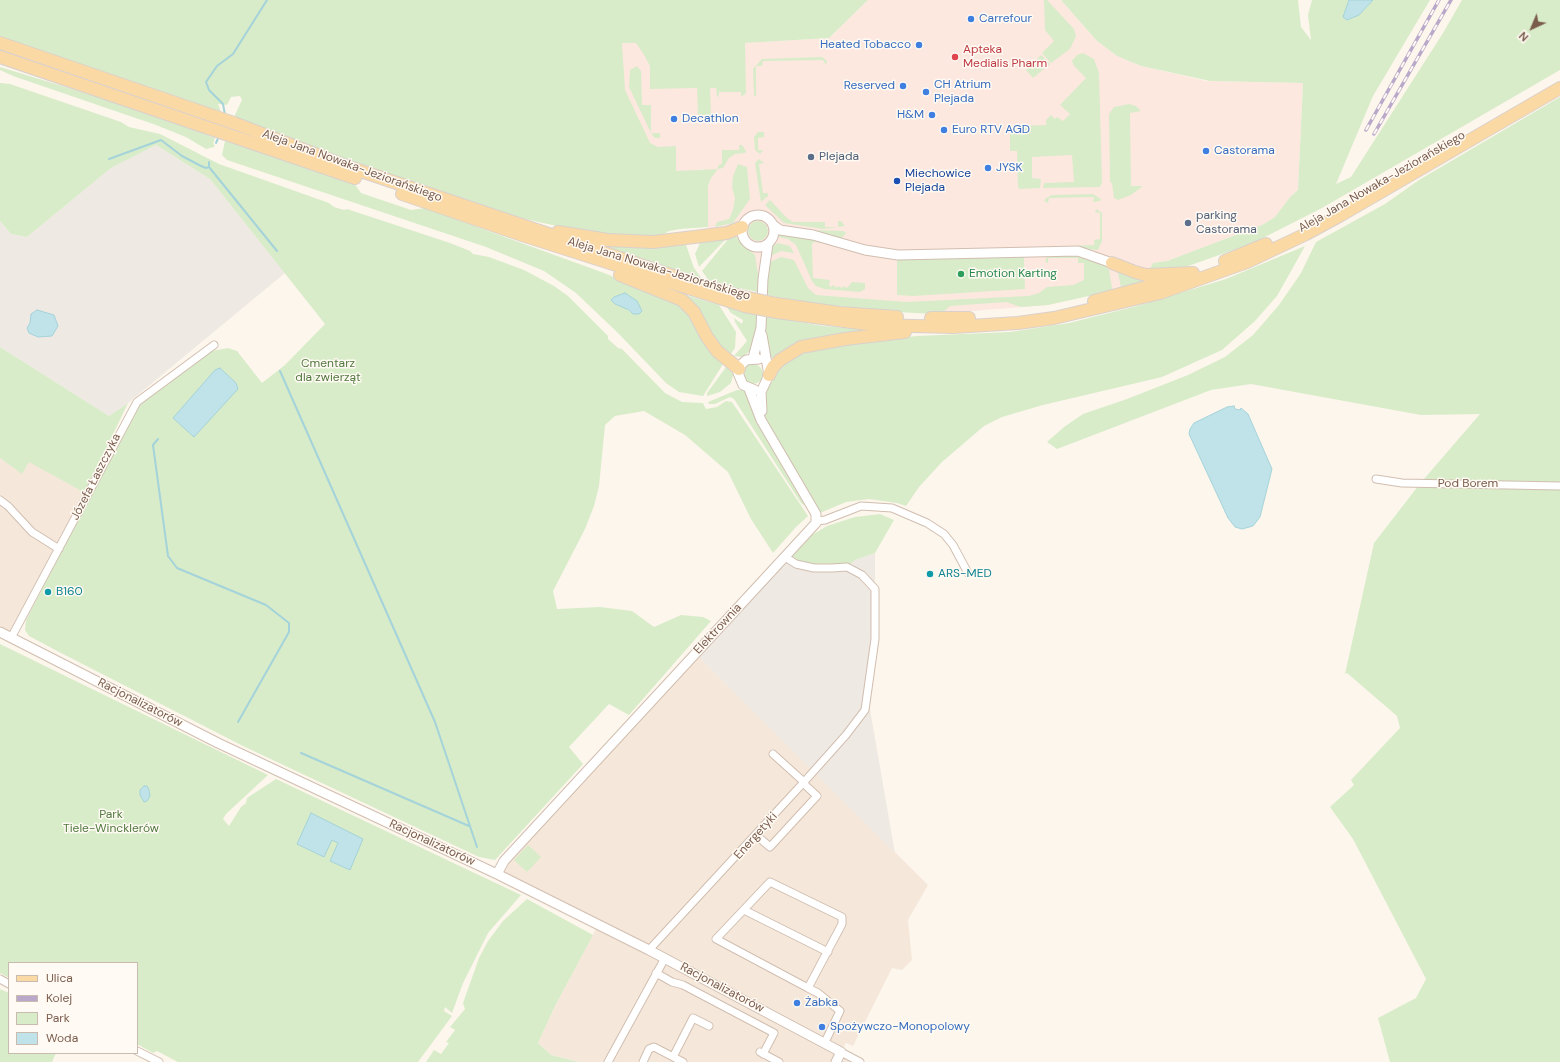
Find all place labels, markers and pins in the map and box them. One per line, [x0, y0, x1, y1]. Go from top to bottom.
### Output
place label: Carrefour [979, 12, 1032, 26]
marker: Carrefour [966, 14, 976, 24]
place label: Heated Tobacco [820, 38, 911, 52]
marker: Heated Tobacco [914, 40, 924, 50]
place label: Apteka Medialis Pharm [963, 43, 1047, 71]
marker: Apteka Medialis Pharm [950, 52, 960, 62]
place label: CH Atrium Plejada [934, 78, 991, 106]
place label: Reserved [844, 79, 895, 93]
marker: Reserved [898, 81, 908, 91]
marker: CH Atrium Plejada [921, 87, 931, 97]
place label: H&M [897, 108, 924, 122]
marker: H&M [927, 110, 937, 120]
place label: Decathlon [682, 112, 739, 126]
marker: Decathlon [669, 114, 679, 124]
place label: Euro RTV AGD [952, 123, 1030, 137]
marker: Euro RTV AGD [939, 125, 949, 135]
place label: Castorama [1214, 144, 1275, 158]
marker: Castorama [1201, 146, 1211, 156]
place label: Plejada [819, 150, 859, 164]
marker: Plejada [806, 152, 816, 162]
place label: JYSK [996, 161, 1022, 175]
marker: JYSK [983, 163, 993, 173]
place label: Miechowice Plejada [905, 167, 971, 195]
marker: Miechowice Plejada [892, 176, 902, 186]
place label: parking Castorama [1196, 209, 1257, 237]
marker: parking Castorama [1183, 218, 1193, 228]
place label: Emotion Karting [969, 267, 1057, 281]
marker: Emotion Karting [956, 269, 966, 279]
place label: ARS-MED [938, 567, 992, 581]
marker: ARS-MED [925, 569, 935, 579]
place label: B160 [56, 585, 83, 599]
marker: B160 [43, 587, 53, 597]
place label: Żabka [805, 996, 838, 1010]
marker: Żabka [792, 998, 802, 1008]
place label: Spożywczo-Monopolowy [830, 1020, 970, 1034]
marker: Spożywczo-Monopolowy [817, 1022, 827, 1032]

